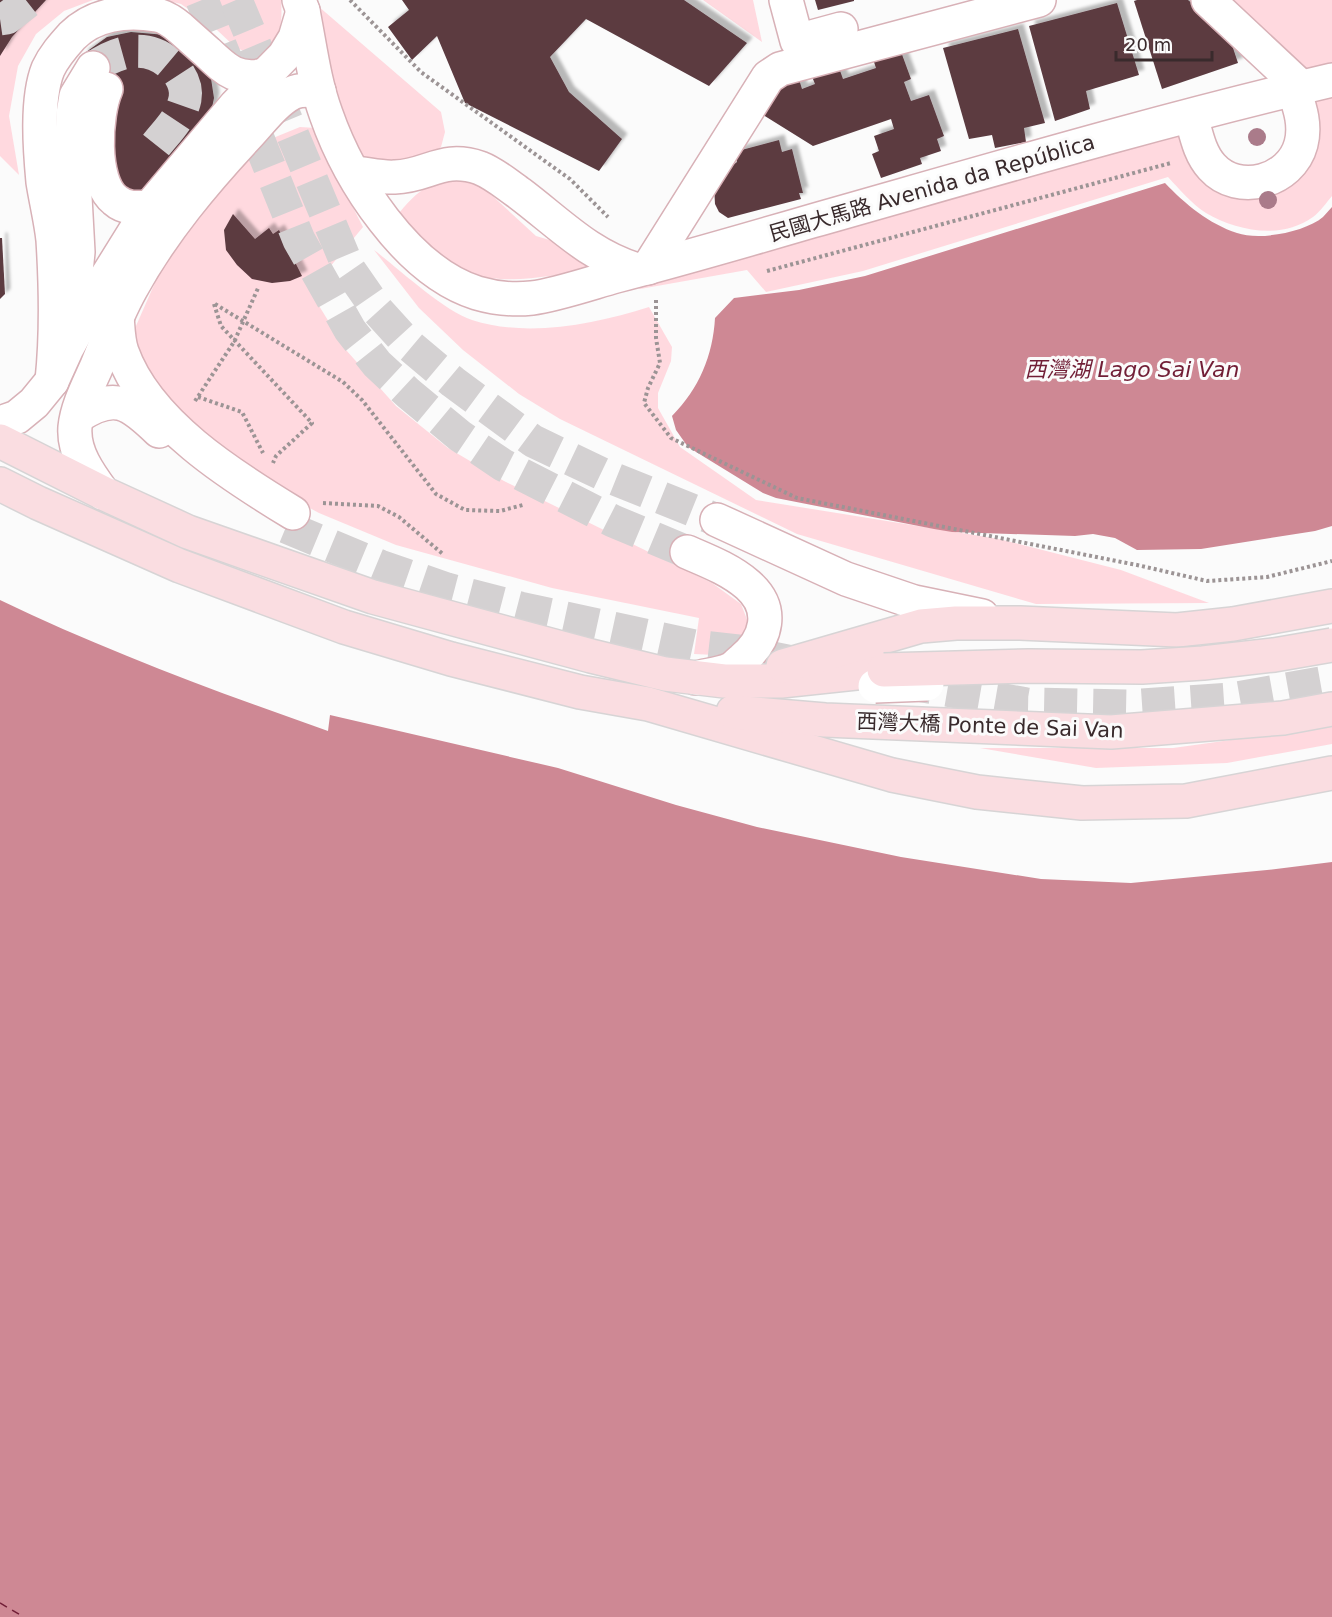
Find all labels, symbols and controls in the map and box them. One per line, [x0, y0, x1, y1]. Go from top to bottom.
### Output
scale bar [1116, 24, 1212, 62]
text: 20 m [1125, 34, 1171, 55]
street label: 民國大馬路 Avenida da República [766, 130, 1098, 246]
water label: 西灣湖 Lago Sai Van [1025, 357, 1239, 382]
street label: 西灣大橋 Ponte de Sai Van [856, 709, 1124, 743]

